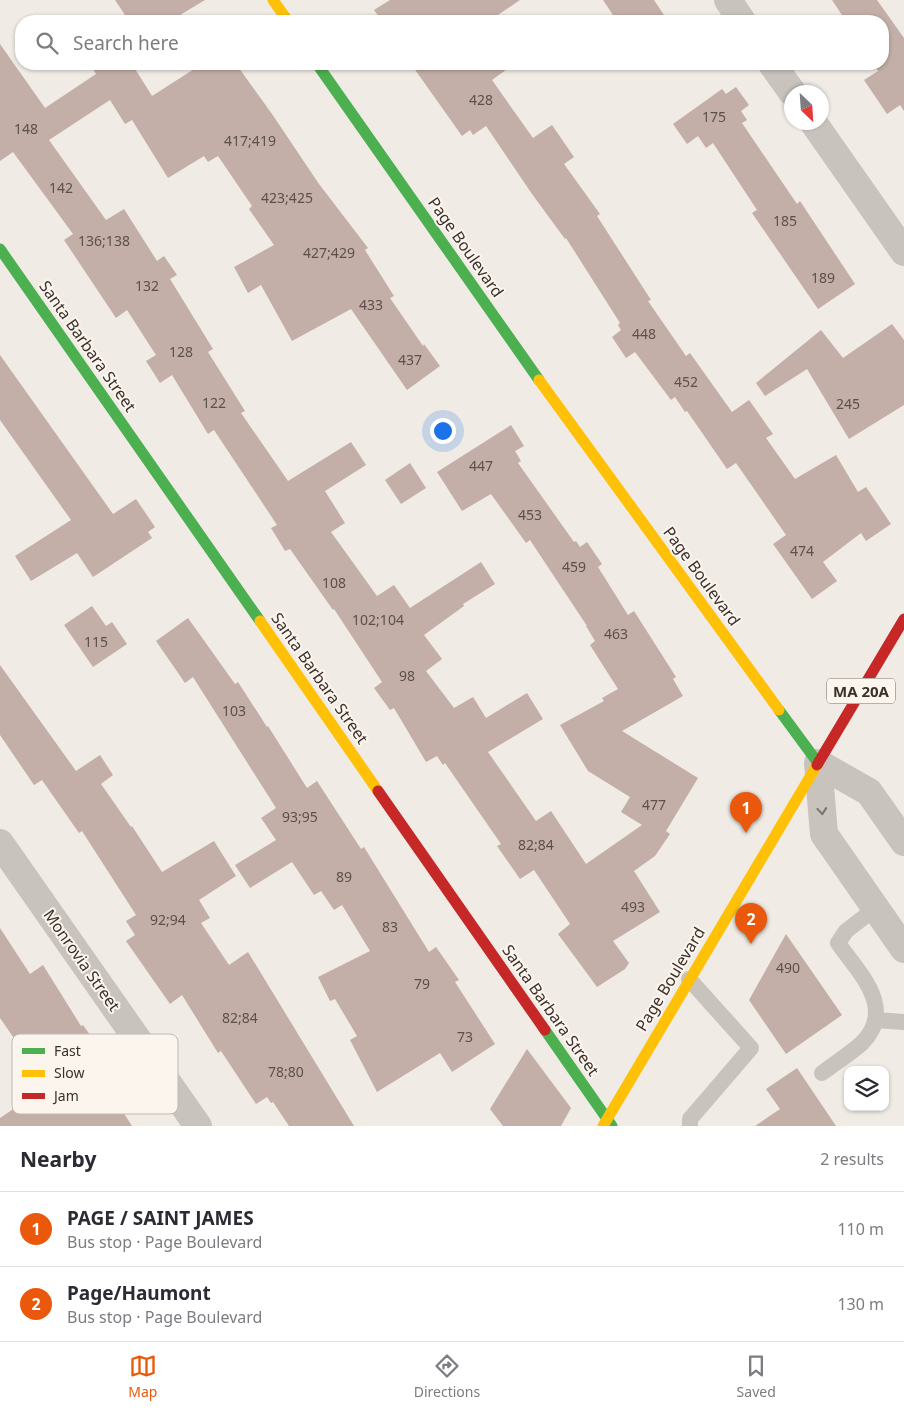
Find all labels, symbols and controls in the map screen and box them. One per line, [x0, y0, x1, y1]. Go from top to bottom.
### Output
search box [15, 15, 889, 70]
icon: search [33, 29, 61, 57]
text: Search here [73, 30, 179, 56]
north arrow [784, 85, 829, 130]
house number: 428 [469, 90, 493, 109]
house number: 175 [702, 107, 726, 126]
house number: 148 [14, 119, 38, 138]
house number: 417;419 [224, 131, 276, 150]
house number: 142 [49, 178, 73, 197]
house number: 423;425 [261, 188, 313, 207]
street label: Page Boulevard [423, 192, 509, 302]
house number: 185 [773, 211, 797, 230]
house number: 136;138 [78, 231, 130, 250]
house number: 427;429 [303, 243, 355, 262]
house number: 189 [811, 268, 835, 287]
street label: Santa Barbara Street [34, 276, 142, 416]
house number: 132 [135, 276, 159, 295]
house number: 433 [359, 295, 383, 314]
house number: 448 [632, 324, 656, 343]
house number: 128 [169, 342, 193, 361]
house number: 437 [398, 350, 422, 369]
house number: 452 [674, 372, 698, 391]
house number: 122 [202, 393, 226, 412]
house number: 245 [836, 394, 860, 413]
your location [430, 418, 456, 444]
house number: 447 [469, 456, 493, 475]
house number: 453 [518, 505, 542, 524]
street label: Page Boulevard [659, 522, 745, 630]
house number: 474 [790, 541, 814, 560]
house number: 459 [562, 557, 586, 576]
house number: 108 [322, 573, 346, 592]
street label: Santa Barbara Street [266, 608, 374, 748]
house number: 102;104 [352, 610, 404, 629]
house number: 463 [604, 624, 628, 643]
house number: 115 [84, 632, 108, 651]
house number: 98 [399, 666, 415, 685]
road number: MA 20A [827, 678, 895, 704]
house number: 103 [222, 701, 246, 720]
pin: 1 [730, 792, 762, 833]
house number: 477 [642, 795, 666, 814]
house number: 93;95 [282, 807, 318, 826]
one-way arrow [816, 808, 827, 816]
house number: 82;84 [518, 835, 554, 854]
house number: 89 [336, 867, 352, 886]
house number: 493 [621, 897, 645, 916]
pin: 2 [735, 903, 767, 944]
street label: Monrovia Street [39, 905, 125, 1016]
house number: 92;94 [150, 910, 186, 929]
house number: 83 [382, 917, 398, 936]
street label: Page Boulevard [630, 923, 710, 1035]
street label: Santa Barbara Street [497, 940, 605, 1080]
house number: 490 [776, 958, 800, 977]
house number: 79 [414, 974, 430, 993]
house number: 82;84 [222, 1008, 258, 1027]
house number: 73 [457, 1027, 473, 1046]
legend [12, 1034, 178, 1114]
text: Fast [54, 1041, 81, 1060]
house number: 78;80 [268, 1062, 304, 1081]
text: Slow [54, 1063, 85, 1082]
map controls [844, 1066, 889, 1111]
button: layers [844, 1066, 889, 1111]
text: Jam [52, 1086, 79, 1105]
text: Nearby [20, 1145, 96, 1173]
text: 2 results [820, 1148, 884, 1170]
text: PAGE / SAINT JAMES [67, 1205, 254, 1231]
text: 1 [31, 1218, 41, 1240]
text: 110 m [837, 1218, 884, 1240]
text: Bus stop · Page Boulevard [67, 1231, 262, 1253]
text: Page/Haumont [67, 1280, 211, 1306]
text: 2 [31, 1293, 41, 1315]
text: 130 m [837, 1293, 884, 1315]
text: Bus stop · Page Boulevard [67, 1306, 262, 1328]
tab: Map [128, 1352, 157, 1401]
tab: Directions [414, 1352, 480, 1401]
tab: Saved [737, 1352, 776, 1401]

